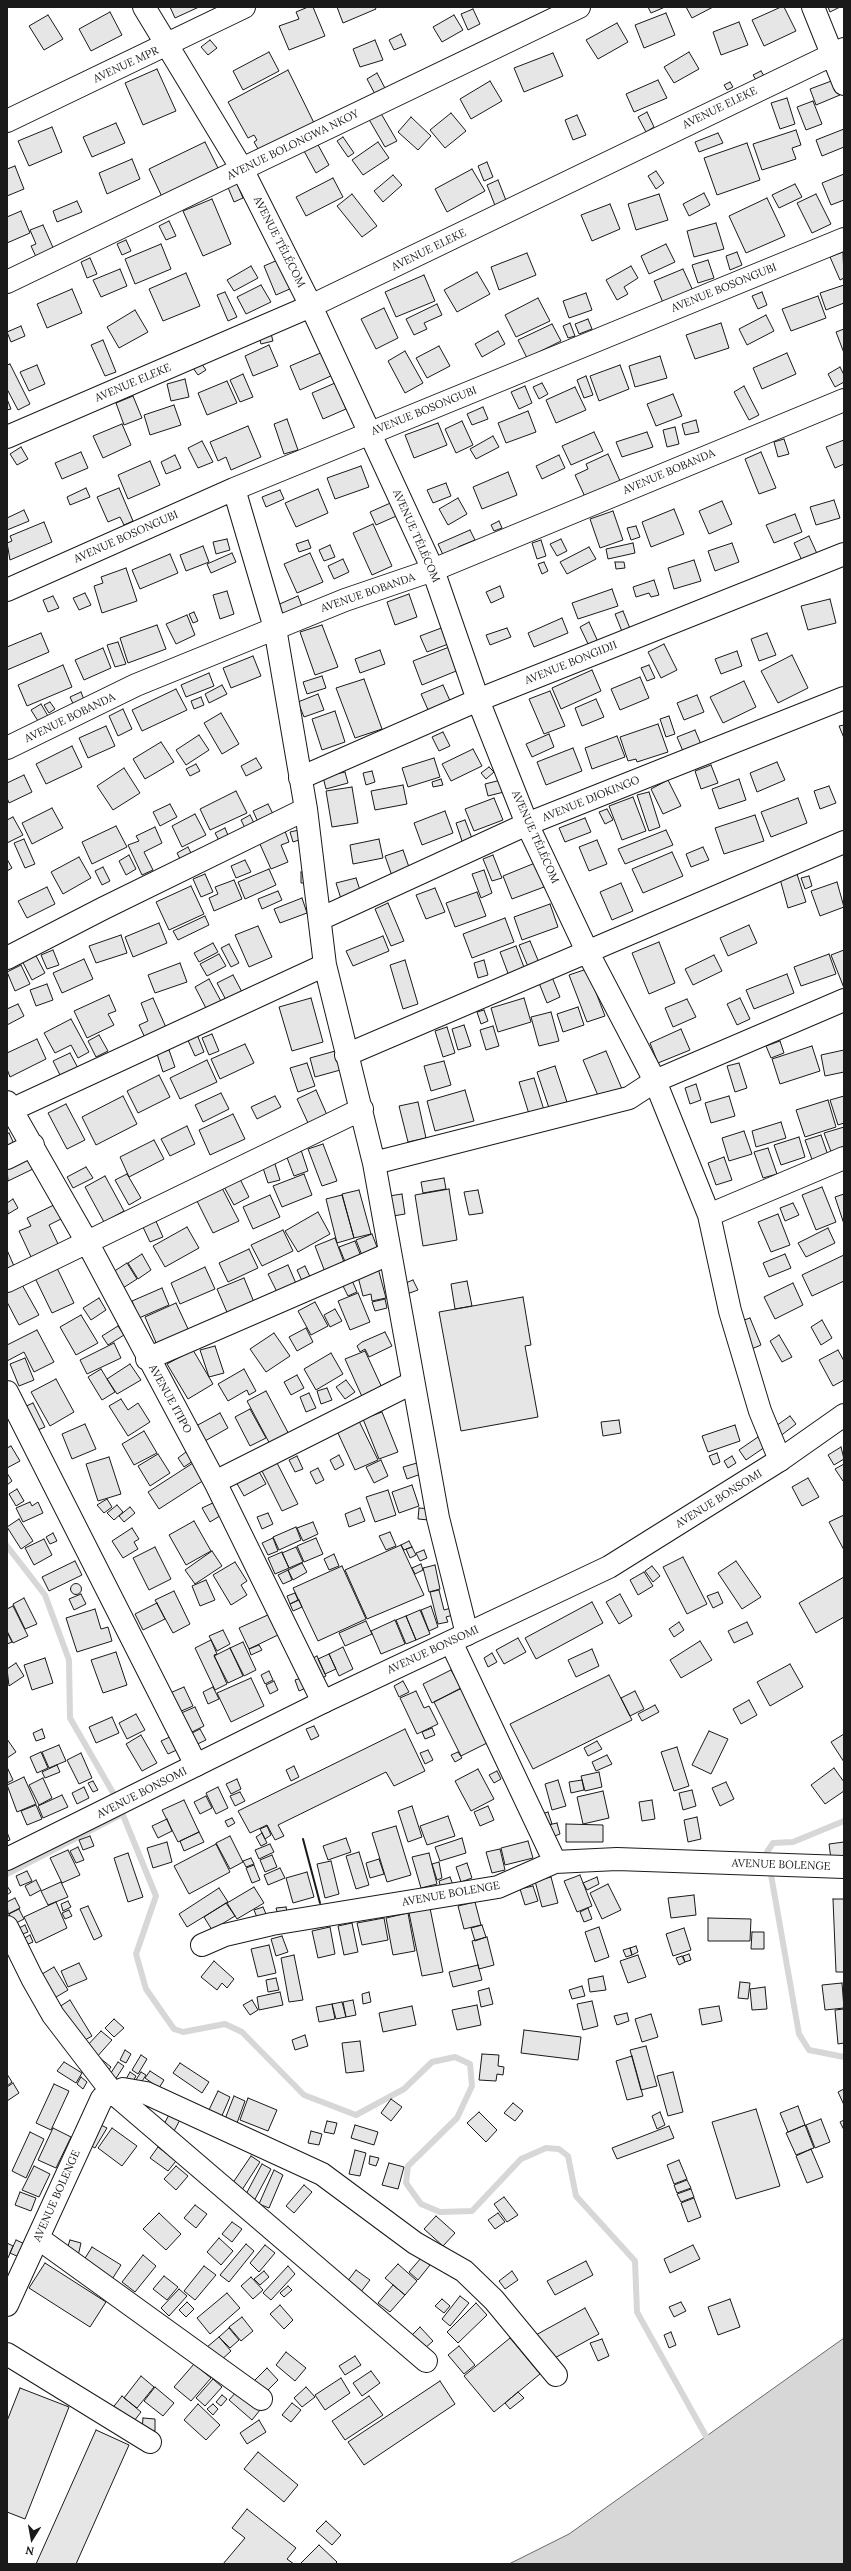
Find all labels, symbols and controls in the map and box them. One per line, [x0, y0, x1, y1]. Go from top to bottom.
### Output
street label: AVENUE MPR [91, 44, 161, 86]
street label: AVENUE ELEKE [681, 84, 759, 132]
street label: AVENUE BOLONGWA NKOY [225, 107, 361, 183]
street label: AVENUE TÉLÉCOM [250, 194, 308, 290]
street label: AVENUE ELEKE [390, 226, 468, 274]
street label: AVENUE BOSONGUBI [669, 261, 779, 315]
street label: AVENUE ELEKE [93, 361, 173, 405]
street label: AVENUE BOSONGUBI [369, 384, 479, 438]
street label: AVENUE BOBANDA [621, 447, 717, 497]
street label: AVENUE TÉLÉCOM [390, 487, 442, 585]
street label: AVENUE BOSONGUBI [72, 508, 180, 566]
street label: AVENUE BOBANDA [319, 571, 417, 615]
street label: AVENUE BONGIDJI [523, 638, 619, 688]
street label: AVENUE BOBANDA [23, 690, 117, 746]
street label: AVENUE DJOKINGO [540, 773, 642, 825]
street label: AVENUE TÉLÉCOM [509, 788, 561, 886]
street label: AVENUE ITIPO [146, 1362, 194, 1436]
street label: AVENUE BONSOMI [673, 1467, 765, 1531]
street label: AVENUE BONSOMI [385, 1623, 481, 1677]
street label: AVENUE BONSOMI [95, 1765, 189, 1821]
street label: AVENUE BOLENGE [731, 1857, 831, 1873]
street label: AVENUE BOLENGE [401, 1879, 501, 1909]
street label: AVENUE BOLENGE [31, 2148, 83, 2244]
north arrow [12, 2519, 52, 2559]
text: N [24, 2543, 35, 2558]

